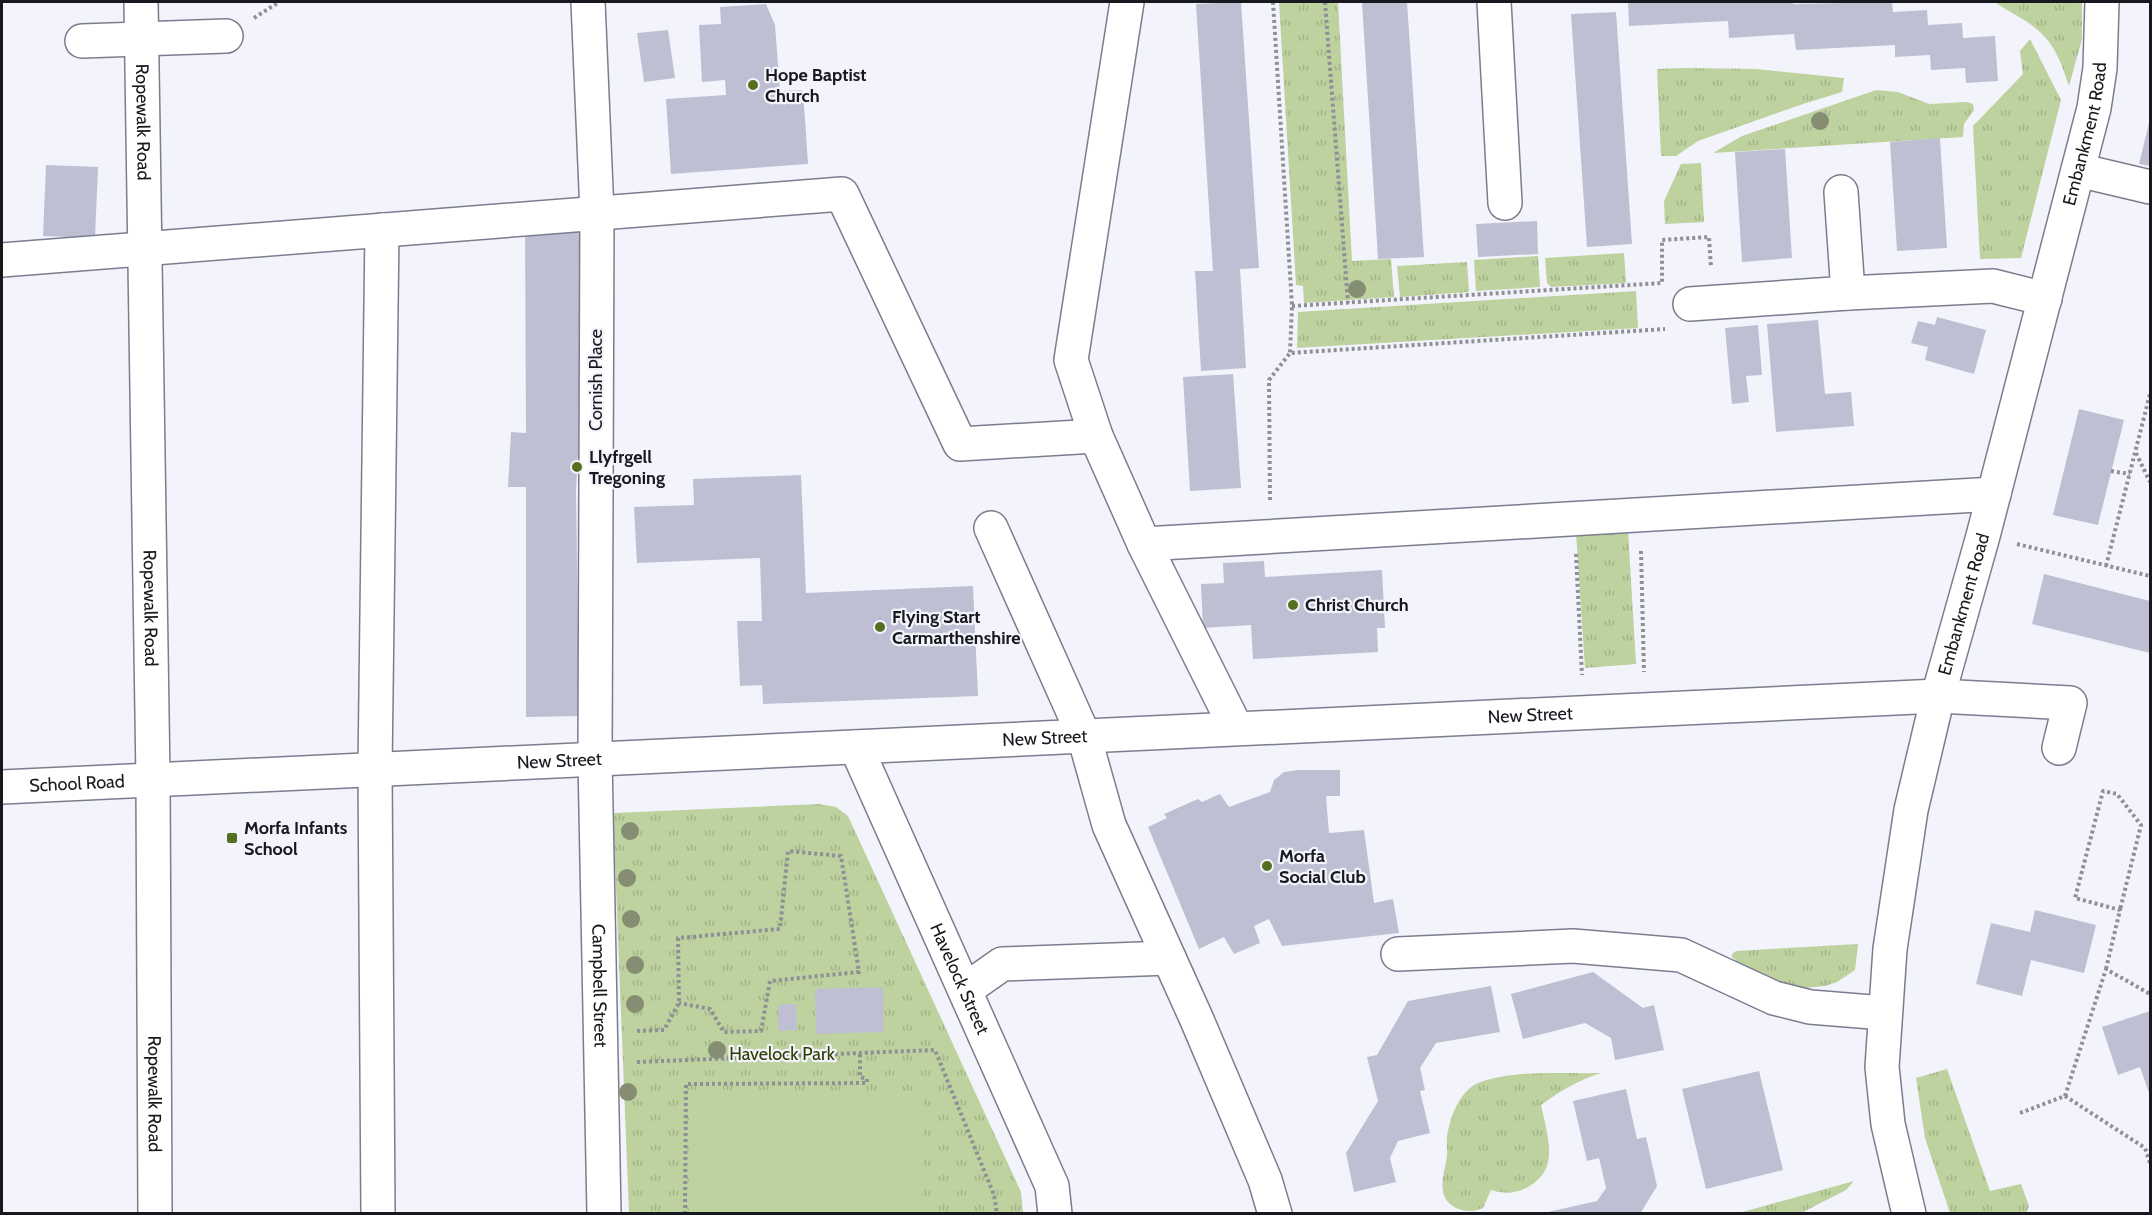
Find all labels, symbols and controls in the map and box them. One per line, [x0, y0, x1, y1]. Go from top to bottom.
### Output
street label: Embankment Road [2058, 62, 2111, 208]
street label: Ropewalk Road [131, 63, 155, 181]
place label: Hope Baptist Church [765, 64, 867, 107]
marker: Hope Baptist Church [746, 78, 760, 92]
street label: Cornish Place [585, 329, 607, 431]
place label: Llyfrgell Tregoning [589, 446, 665, 489]
marker: Llyfrgell Tregoning [570, 460, 584, 474]
street label: Embankment Road [1933, 531, 1994, 678]
street label: Ropewalk Road [138, 549, 162, 666]
place label: Christ Church [1305, 594, 1409, 616]
marker: Christ Church [1286, 598, 1300, 612]
place label: Flying Start Carmarthenshire [892, 606, 1021, 649]
marker: Flying Start Carmarthenshire [873, 620, 887, 634]
street label: New Street [1487, 702, 1573, 728]
street label: New Street [1002, 725, 1088, 751]
street label: New Street [516, 748, 602, 774]
street label: School Road [29, 770, 125, 797]
place label: Morfa Infants School [244, 817, 348, 860]
marker: Morfa Infants School [225, 831, 239, 845]
place label: Morfa Social Club [1279, 845, 1366, 888]
marker: Morfa Social Club [1260, 859, 1274, 873]
street label: Havelock Street [925, 920, 994, 1038]
street label: Campbell Street [587, 924, 612, 1048]
street label: Ropewalk Road [143, 1035, 166, 1152]
park label: Havelock Park [729, 1043, 836, 1065]

